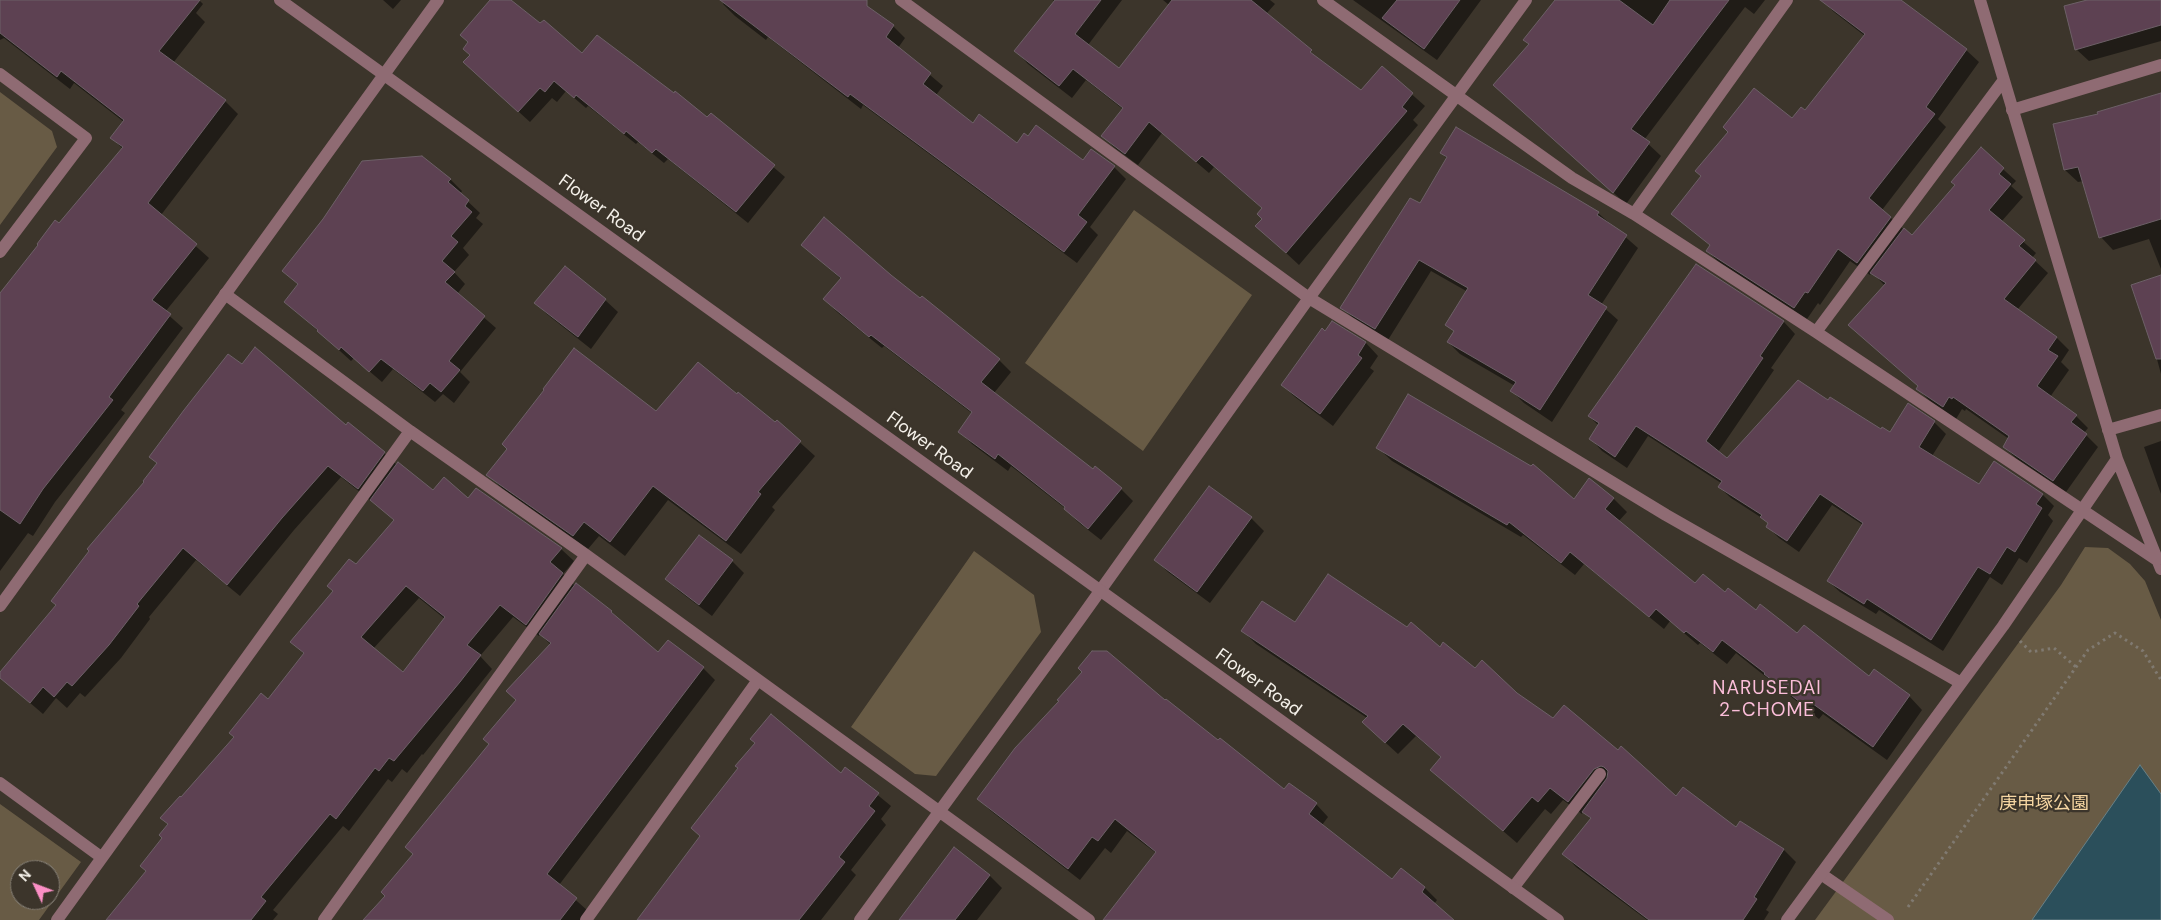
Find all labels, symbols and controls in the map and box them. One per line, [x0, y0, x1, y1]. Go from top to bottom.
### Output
street label: Flower Road [554, 171, 648, 247]
street label: Flower Road [882, 408, 976, 484]
street label: Flower Road [1211, 645, 1305, 721]
district label: NARUSEDAI 2-CHOME [1711, 678, 1823, 722]
park label: 庚申塚公園 [1999, 793, 2089, 815]
north arrow [10, 860, 60, 910]
text: N [15, 866, 35, 885]

